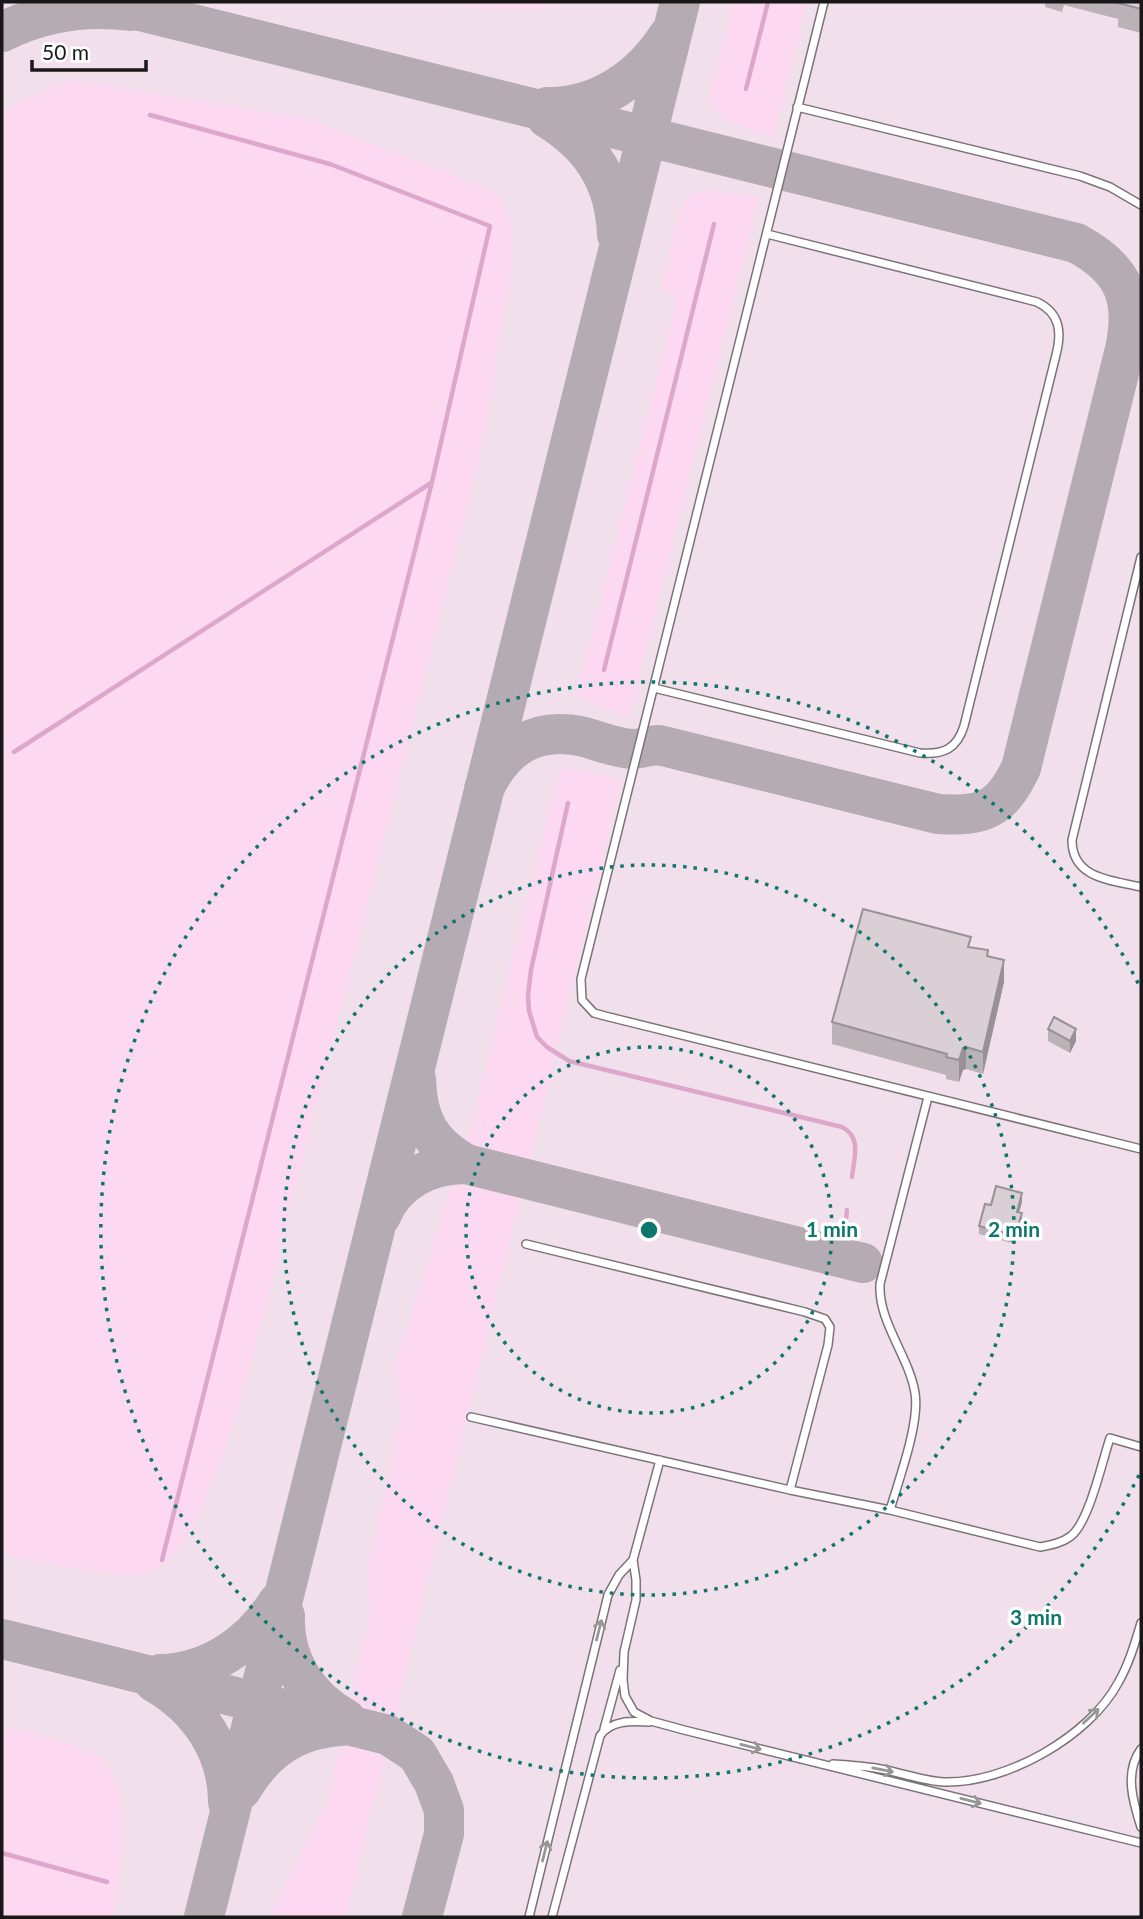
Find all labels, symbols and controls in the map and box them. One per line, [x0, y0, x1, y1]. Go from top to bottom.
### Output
scale bar [32, 28, 145, 72]
text: 50 m [42, 39, 89, 64]
text: 1 min [806, 1216, 858, 1241]
text: 2 min [988, 1216, 1040, 1241]
centre of rings [637, 1218, 661, 1242]
text: 3 min [1010, 1604, 1062, 1629]
one-way arrow [593, 1619, 606, 1642]
one-way arrow [1082, 1708, 1099, 1725]
one-way arrow [739, 1741, 761, 1754]
one-way arrow [871, 1764, 894, 1777]
one-way arrow [960, 1795, 982, 1808]
one-way arrow [539, 1840, 552, 1863]

